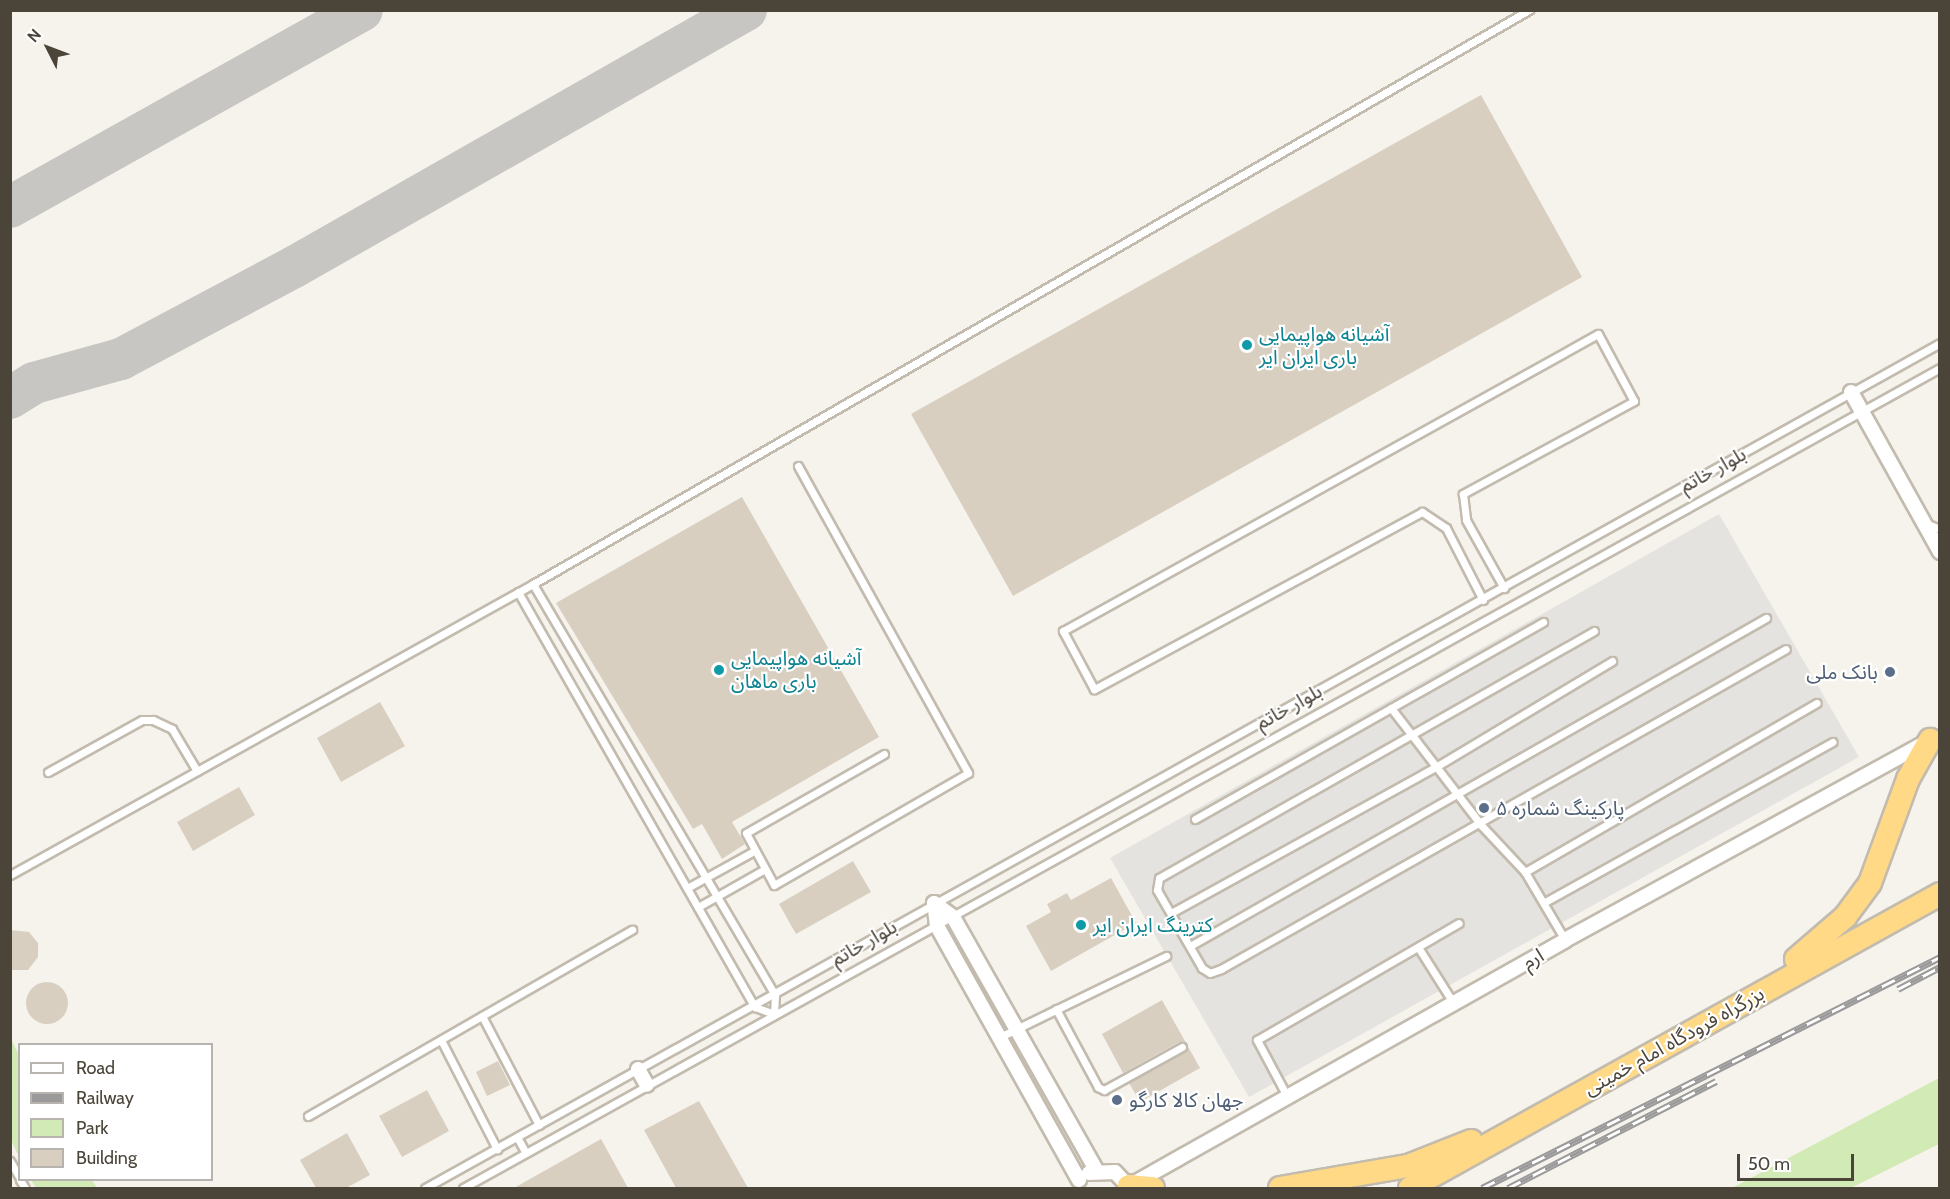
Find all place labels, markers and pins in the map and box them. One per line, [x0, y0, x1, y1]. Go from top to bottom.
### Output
place label: آشیانه هواپیمایی باری ایران ایر [1259, 322, 1389, 369]
marker: آشیانه هواپیمایی باری ایران ایر [1240, 338, 1254, 352]
place label: آشیانه هواپیمایی باری ماهان [731, 646, 861, 693]
place label: بانک ملی [1806, 660, 1878, 684]
marker: آشیانه هواپیمایی باری ماهان [712, 663, 726, 677]
marker: بانک ملی [1883, 665, 1897, 679]
place label: پارکینگ شماره ۵ [1496, 796, 1625, 820]
marker: پارکینگ شماره ۵ [1477, 801, 1491, 815]
place label: کترینگ ایران ایر [1093, 913, 1213, 937]
marker: کترینگ ایران ایر [1074, 918, 1088, 932]
place label: جهان کالا کارگو [1129, 1088, 1243, 1112]
marker: جهان کالا کارگو [1110, 1093, 1124, 1107]

